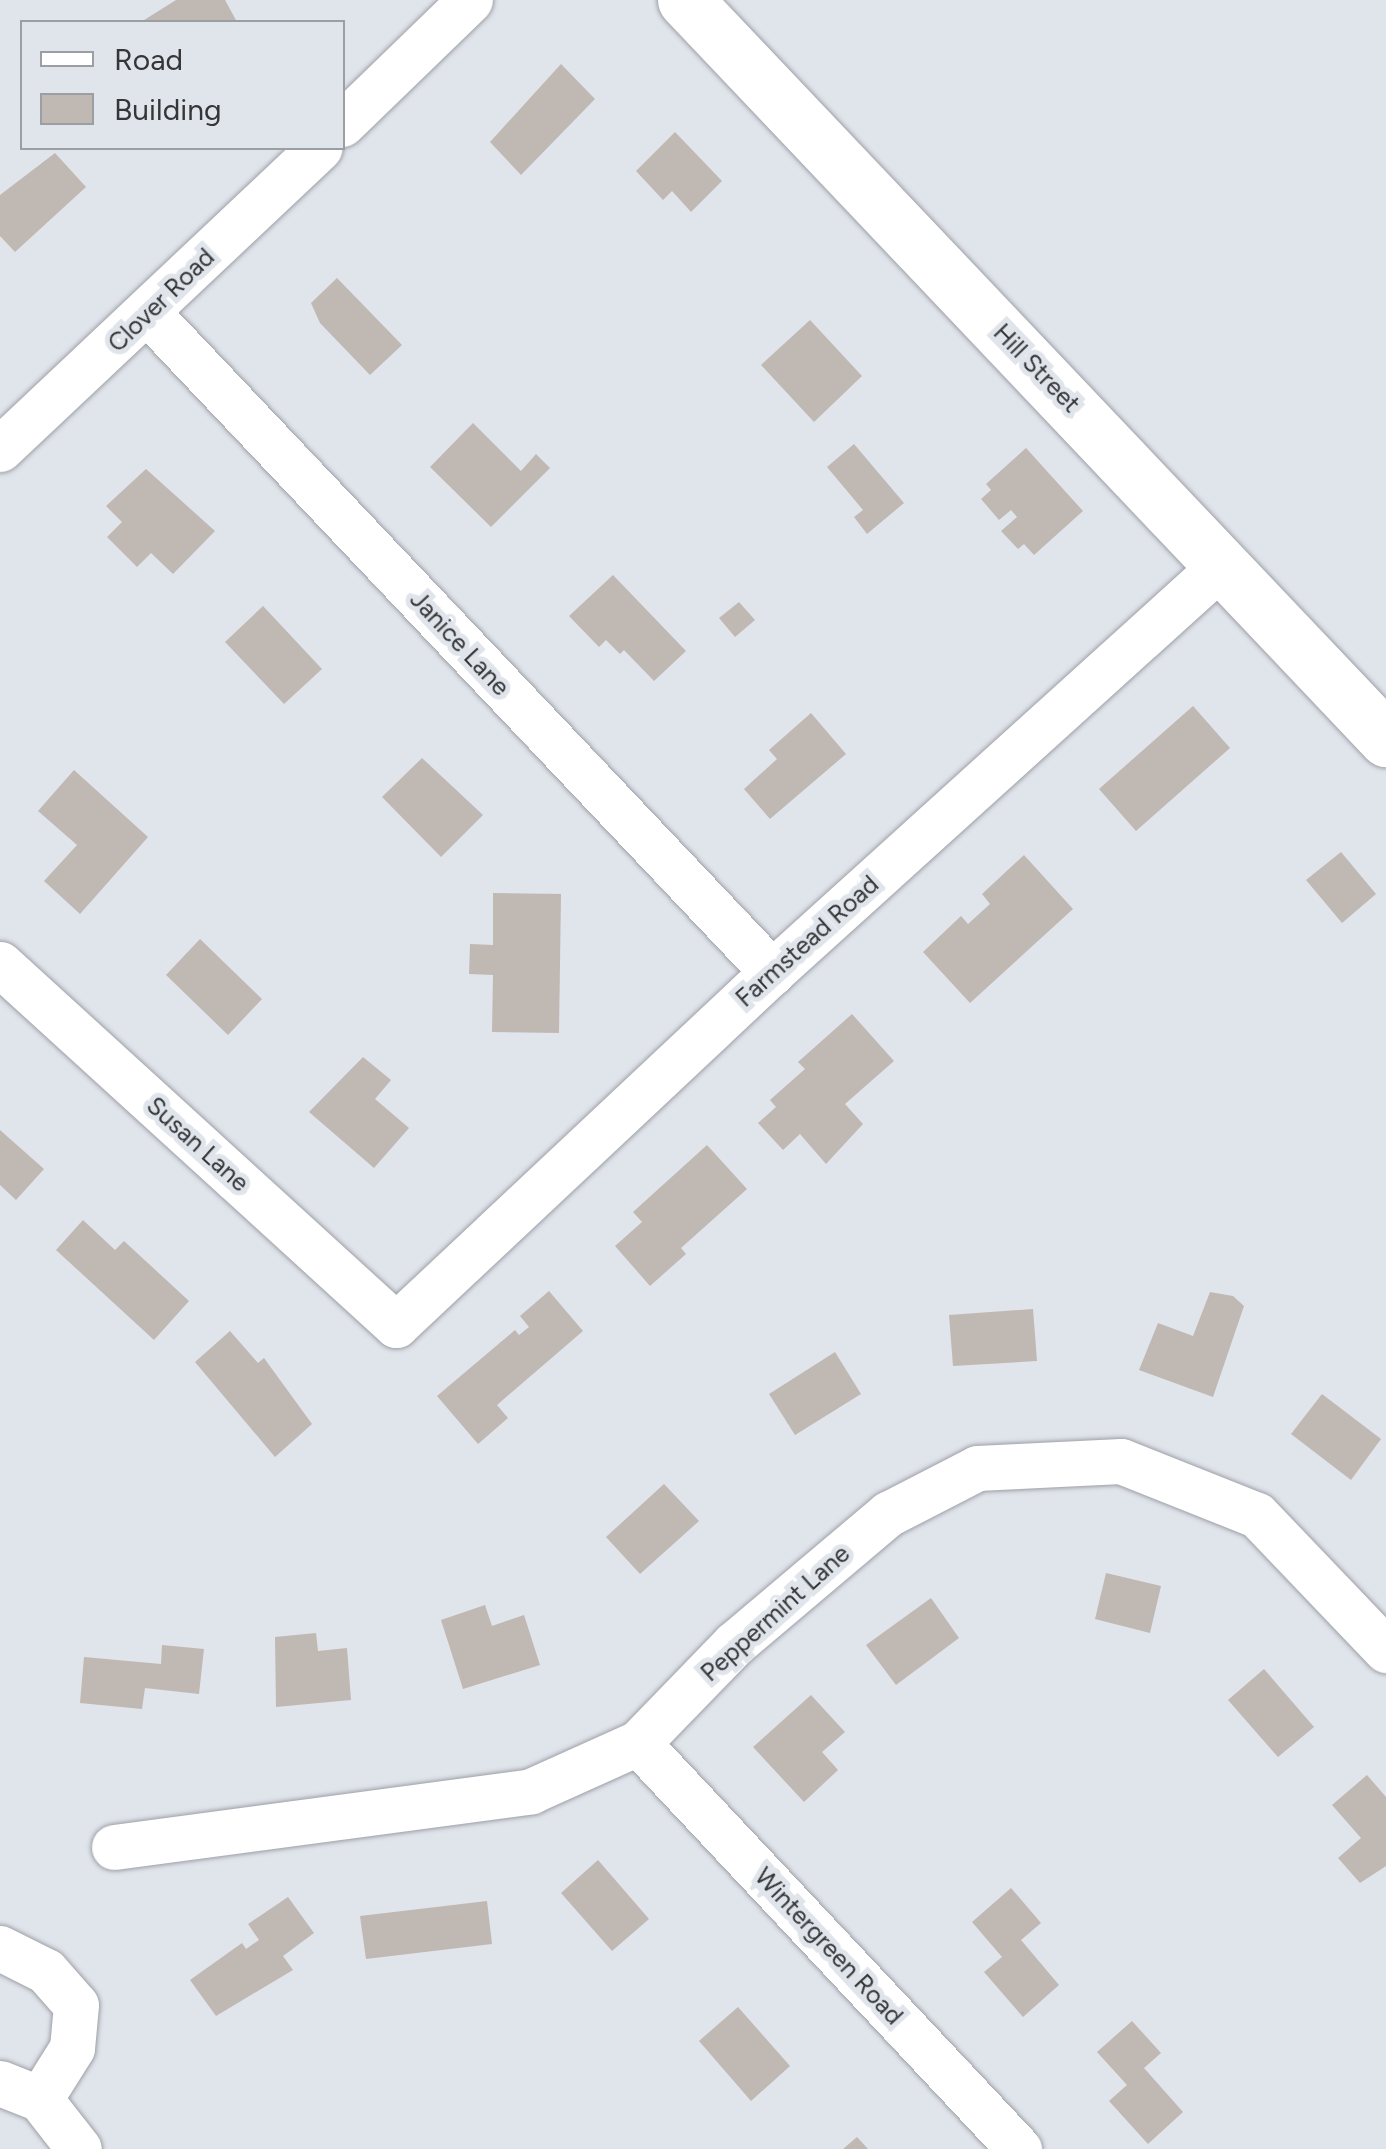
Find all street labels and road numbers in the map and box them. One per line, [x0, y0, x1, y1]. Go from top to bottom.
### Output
street label: Clover Road [102, 242, 220, 358]
street label: Hill Street [987, 317, 1087, 419]
street label: Janice Lane [404, 584, 516, 702]
street label: Farmstead Road [729, 869, 885, 1013]
street label: Susan Lane [141, 1090, 255, 1198]
street label: Peppermint Lane [695, 1538, 855, 1688]
street label: Wintergreen Road [749, 1861, 909, 2031]

